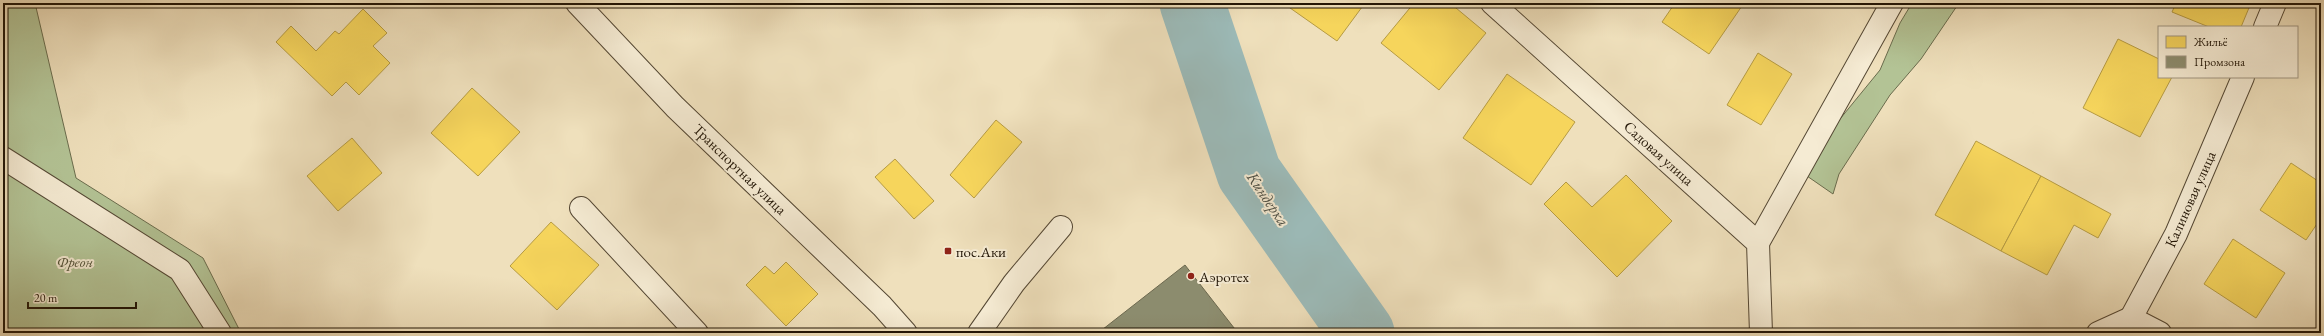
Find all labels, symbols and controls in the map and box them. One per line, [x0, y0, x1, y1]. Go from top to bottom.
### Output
legend [2158, 26, 2298, 78]
text: Жильё [2193, 34, 2228, 50]
text: Промзона [2194, 54, 2245, 70]
street label: Садовая улица [1620, 117, 1698, 189]
street label: Транспортная улица [689, 119, 791, 219]
street label: Калиновая улица [2160, 148, 2220, 250]
water label: Киндерка [1242, 167, 1294, 230]
place label: пос.Аки [956, 242, 1006, 261]
marker: пос.Аки [943, 246, 953, 256]
park label: Фреон [57, 252, 93, 271]
place label: Аэротех [1198, 267, 1249, 286]
marker: Аэротех [1186, 271, 1196, 281]
scale bar [28, 284, 136, 310]
text: 20 m [34, 290, 58, 306]

